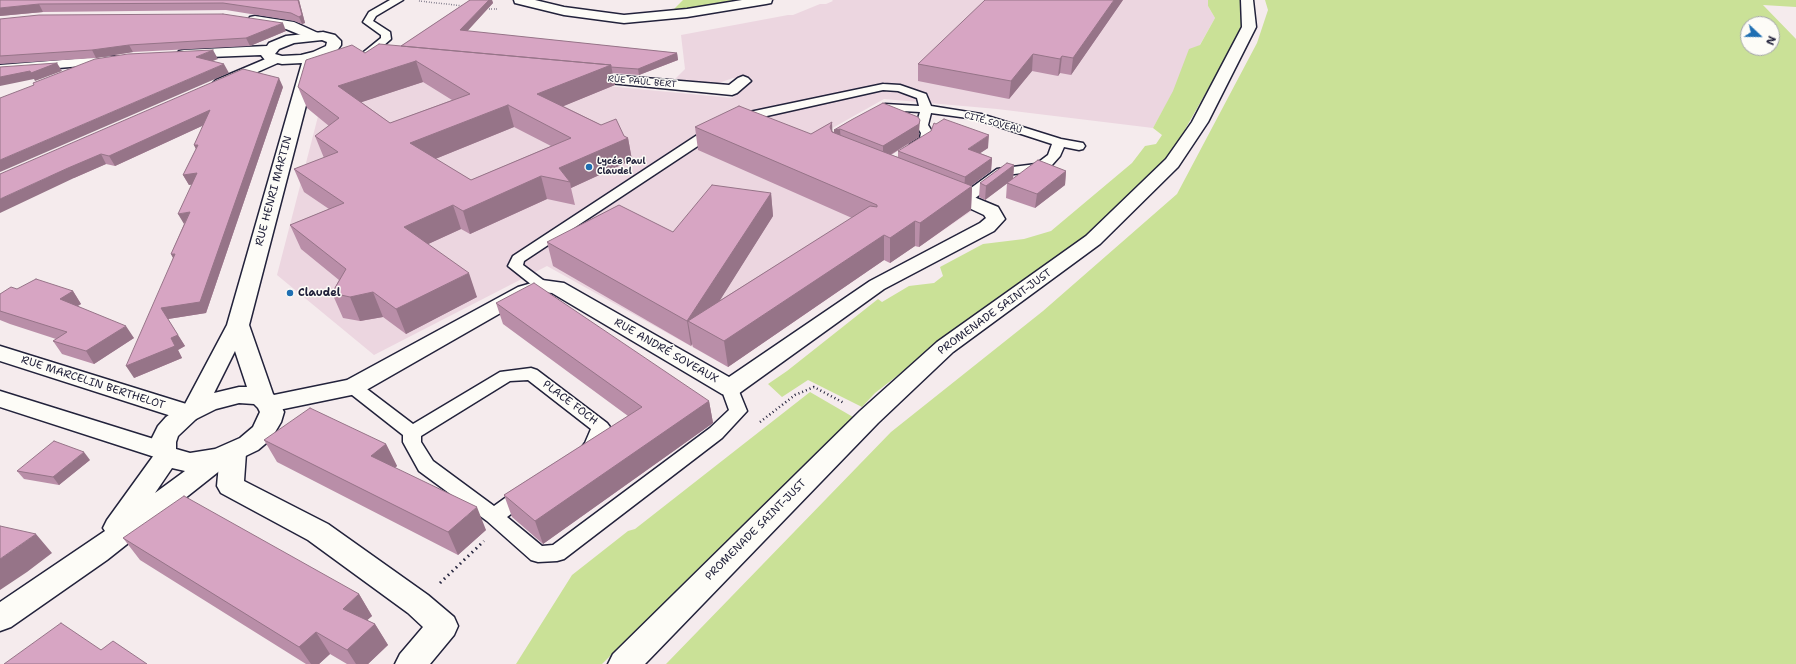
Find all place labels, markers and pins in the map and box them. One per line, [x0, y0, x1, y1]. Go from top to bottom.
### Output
place label: Lycée Paul Claudel [597, 157, 646, 178]
marker: Lycée Paul Claudel [584, 162, 594, 172]
place label: Claudel [298, 286, 340, 300]
marker: Claudel [285, 288, 295, 298]

